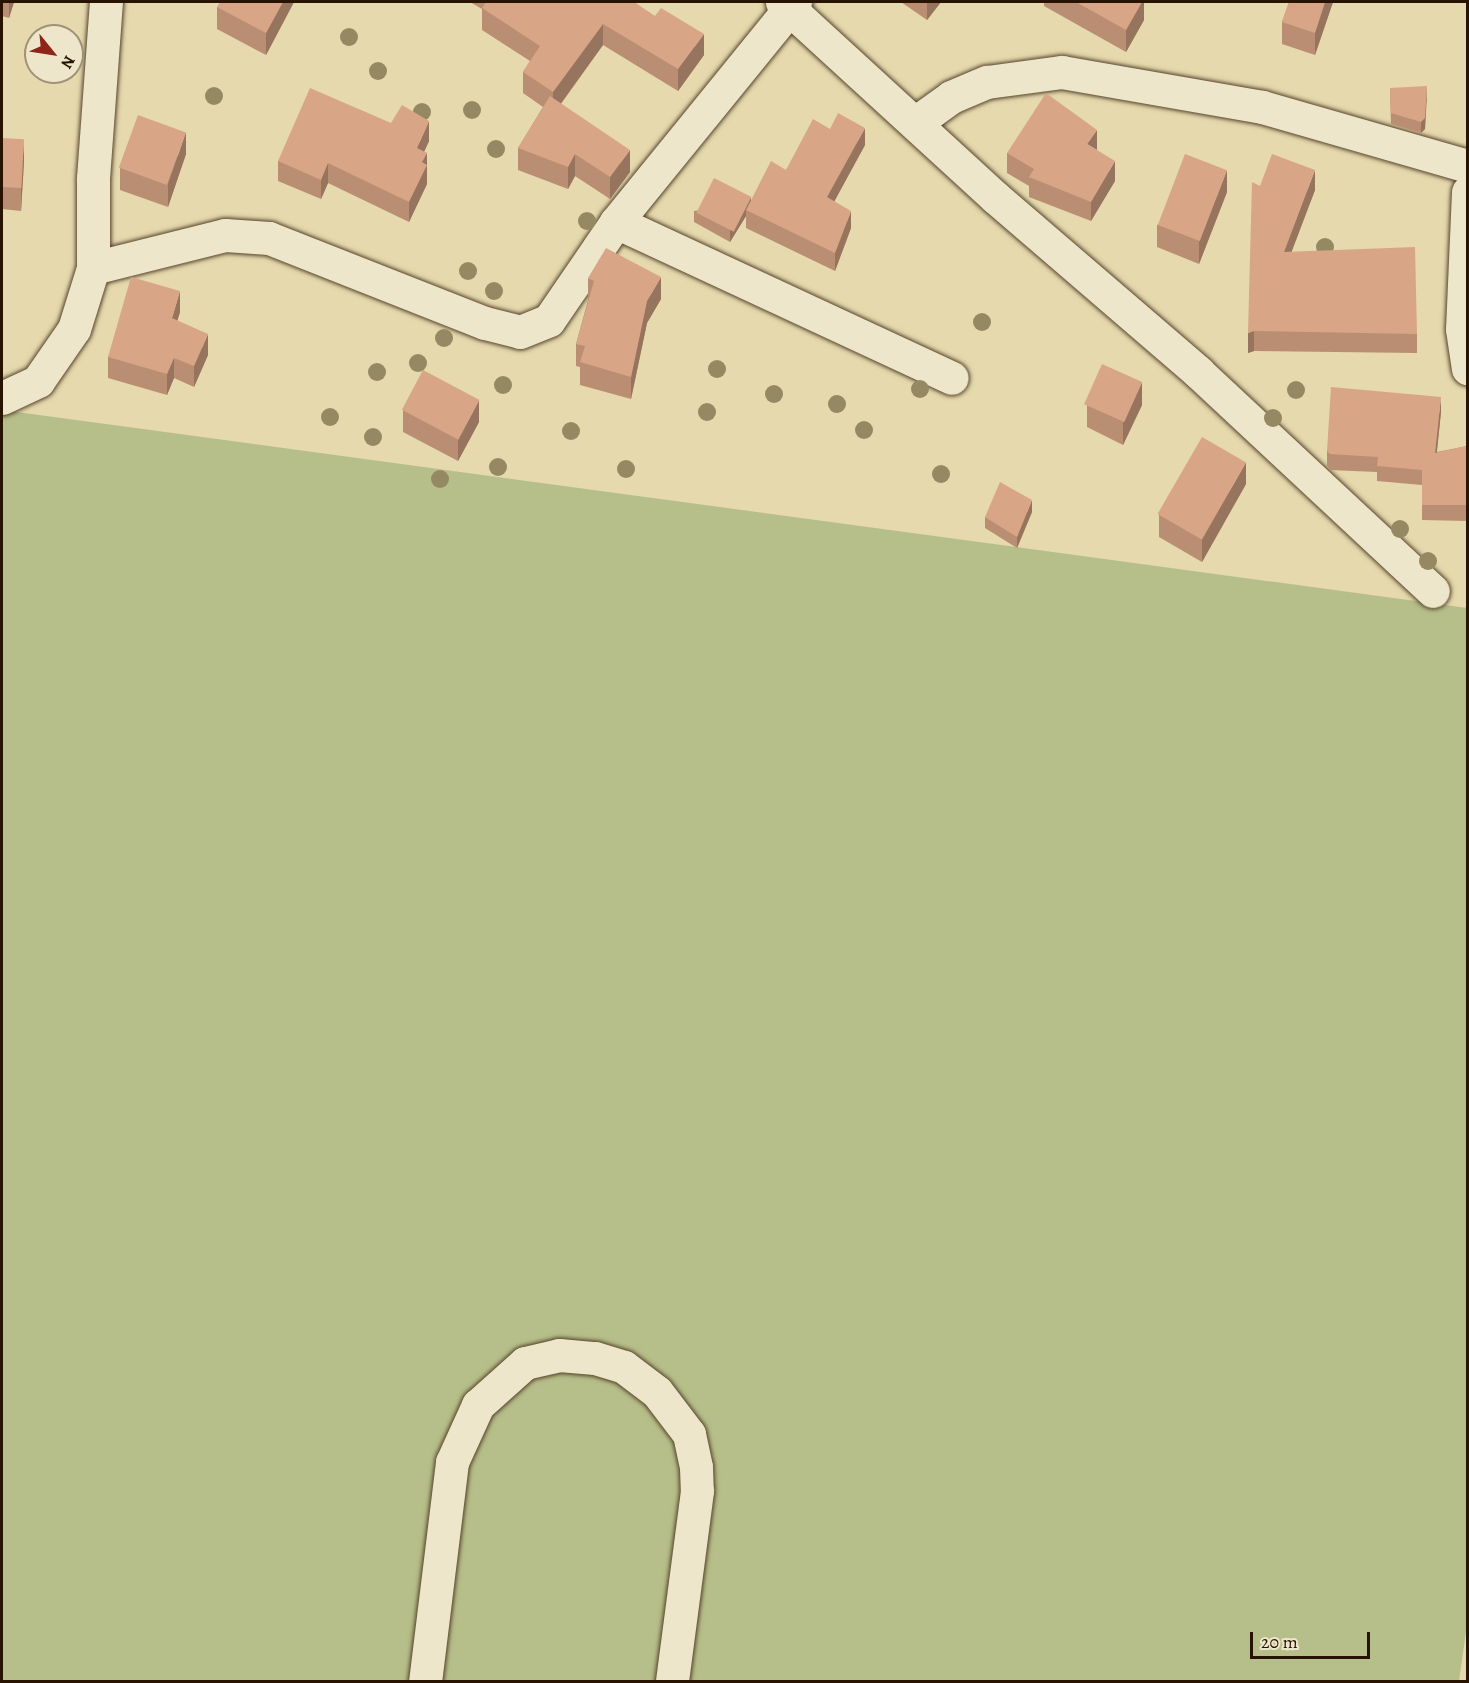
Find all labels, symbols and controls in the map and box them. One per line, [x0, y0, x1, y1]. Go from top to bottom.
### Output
north arrow [24, 24, 84, 84]
text: N [55, 51, 80, 73]
scale bar [1253, 1620, 1373, 1658]
text: 20 m [1261, 1630, 1298, 1654]

